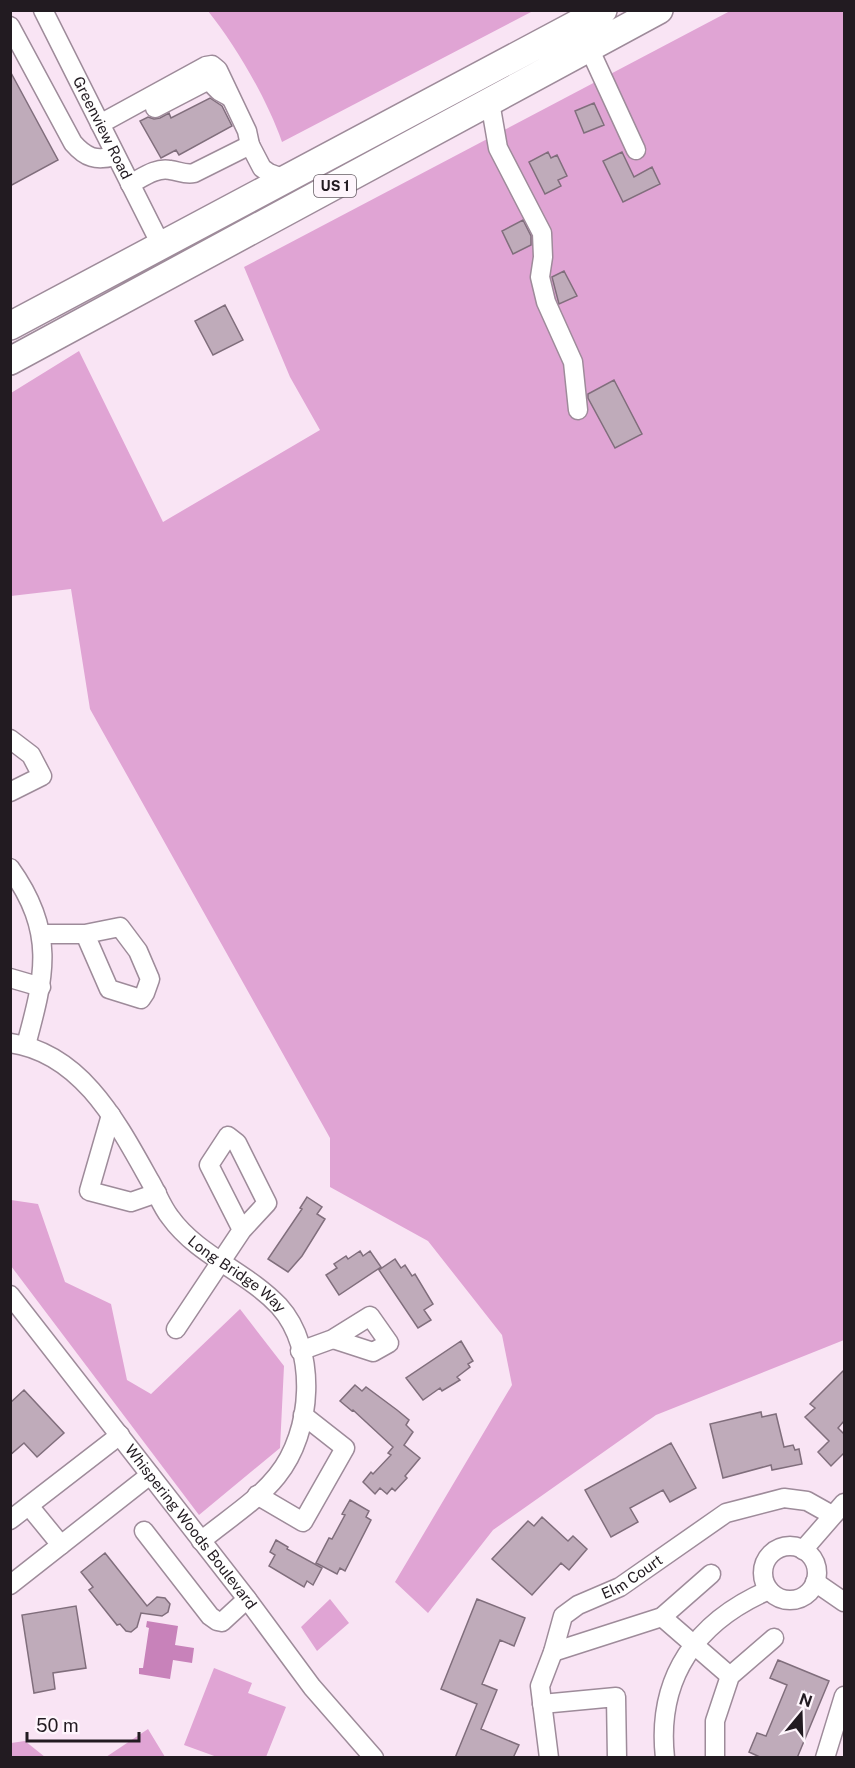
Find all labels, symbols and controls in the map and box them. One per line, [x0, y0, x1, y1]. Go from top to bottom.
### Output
street label: Greenview Road [70, 74, 136, 182]
road number: US 1 [314, 175, 356, 197]
street label: Long Bridge Way [185, 1232, 290, 1316]
street label: Whispering Woods Boulevard [122, 1441, 260, 1612]
street label: Elm Court [599, 1551, 666, 1602]
north arrow [771, 1684, 831, 1744]
text: N [797, 1689, 815, 1711]
scale bar [27, 1705, 140, 1743]
text: 50 m [36, 1715, 79, 1736]

